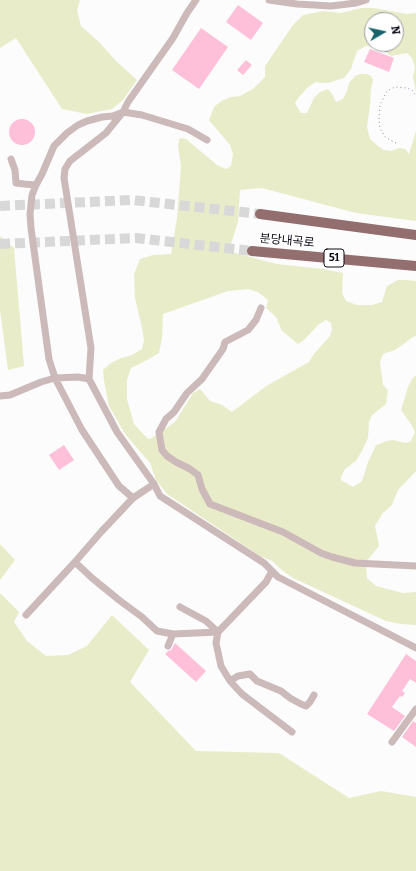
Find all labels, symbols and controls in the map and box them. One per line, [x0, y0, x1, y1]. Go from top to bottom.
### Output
north arrow [364, 12, 404, 52]
text: N [388, 25, 402, 35]
street label: 분당내곡로 [259, 231, 315, 251]
road number: 51 [324, 249, 344, 267]

